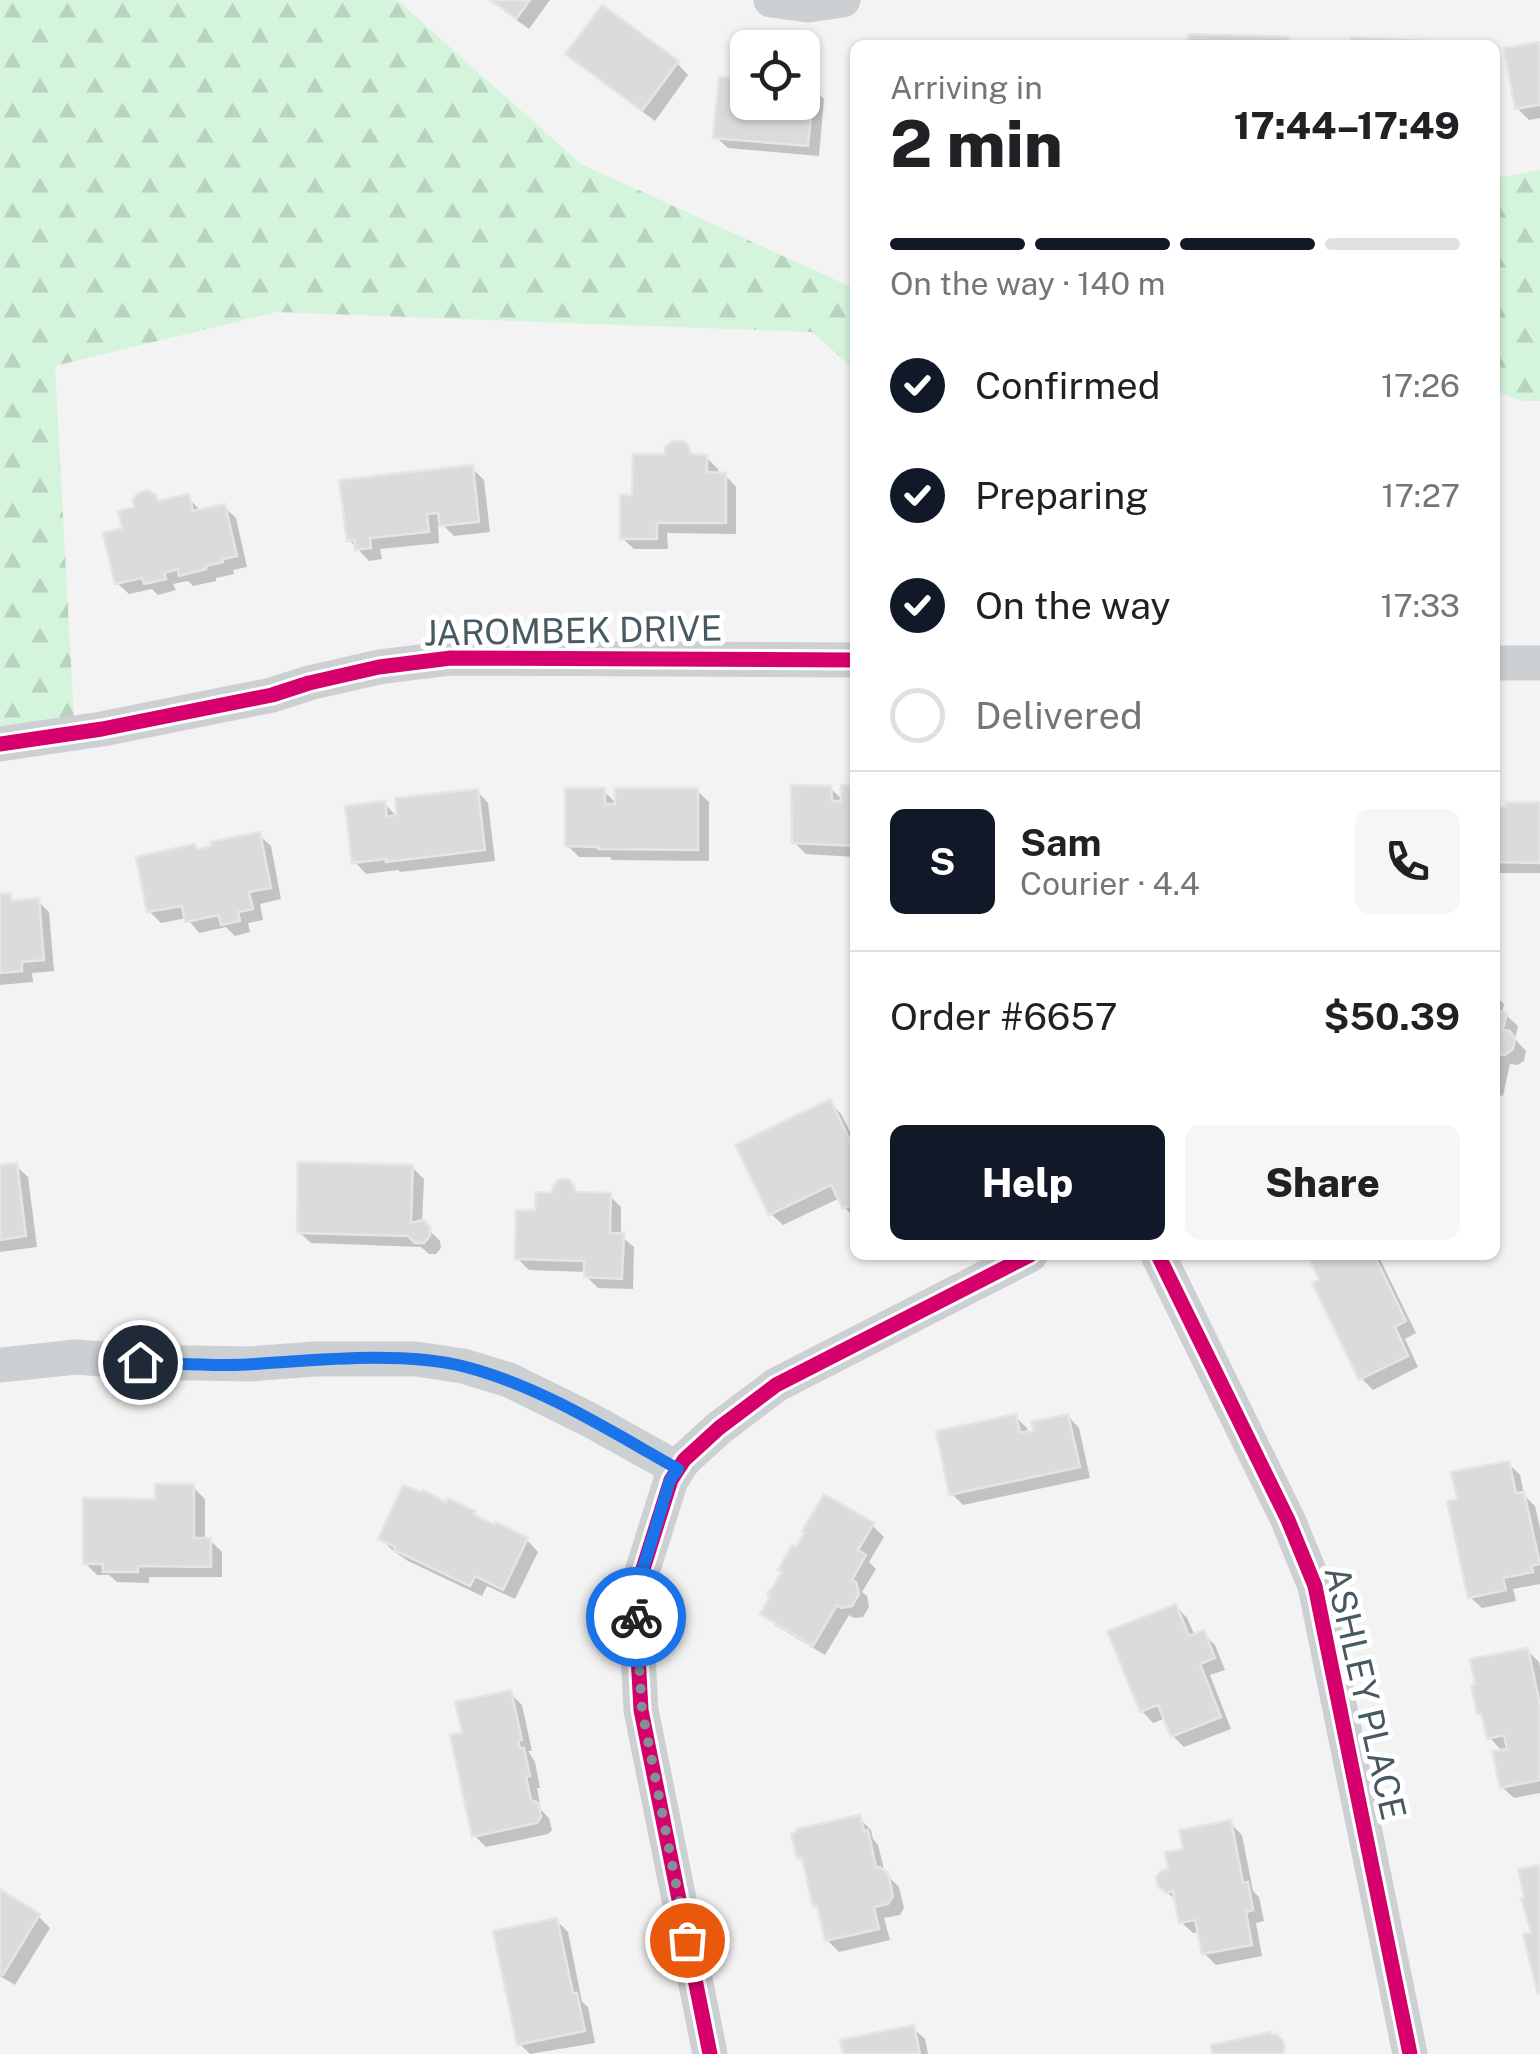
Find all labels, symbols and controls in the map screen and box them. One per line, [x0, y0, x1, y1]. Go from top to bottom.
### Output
map controls [730, 30, 820, 120]
button: locate [730, 30, 820, 120]
text: Arriving in [890, 69, 1043, 106]
text: 17:44–17:49 [1234, 103, 1460, 148]
text: 2 min [890, 105, 1063, 182]
text: On the way · 140 m [890, 265, 1166, 302]
icon: check [890, 358, 945, 413]
text: Confirmed [975, 363, 1160, 408]
text: 17:26 [1381, 367, 1460, 404]
icon: check [890, 468, 945, 523]
text: Preparing [975, 473, 1149, 518]
text: 17:27 [1382, 477, 1460, 514]
icon: check [890, 578, 945, 633]
text: On the way [975, 583, 1171, 628]
text: 17:33 [1380, 587, 1460, 624]
street label: JAROMBEK DRIVE [423, 607, 723, 654]
text: Delivered [975, 693, 1143, 738]
button: phone [1355, 809, 1460, 914]
text: Sam [1020, 820, 1102, 865]
text: S [929, 839, 956, 884]
text: Courier · 4.4 [1020, 865, 1200, 902]
text: Order #6657 [890, 994, 1118, 1039]
text: $50.39 [1324, 994, 1460, 1039]
button: Help [890, 1125, 1165, 1240]
button: Share [1185, 1125, 1460, 1240]
pin [98, 1320, 183, 1405]
icon: home [113, 1335, 168, 1390]
street label: ASHLEY PLACE [1316, 1562, 1415, 1824]
courier [586, 1567, 686, 1667]
icon: bike [609, 1590, 664, 1645]
pin [645, 1898, 730, 1983]
icon: bag [660, 1913, 715, 1968]

